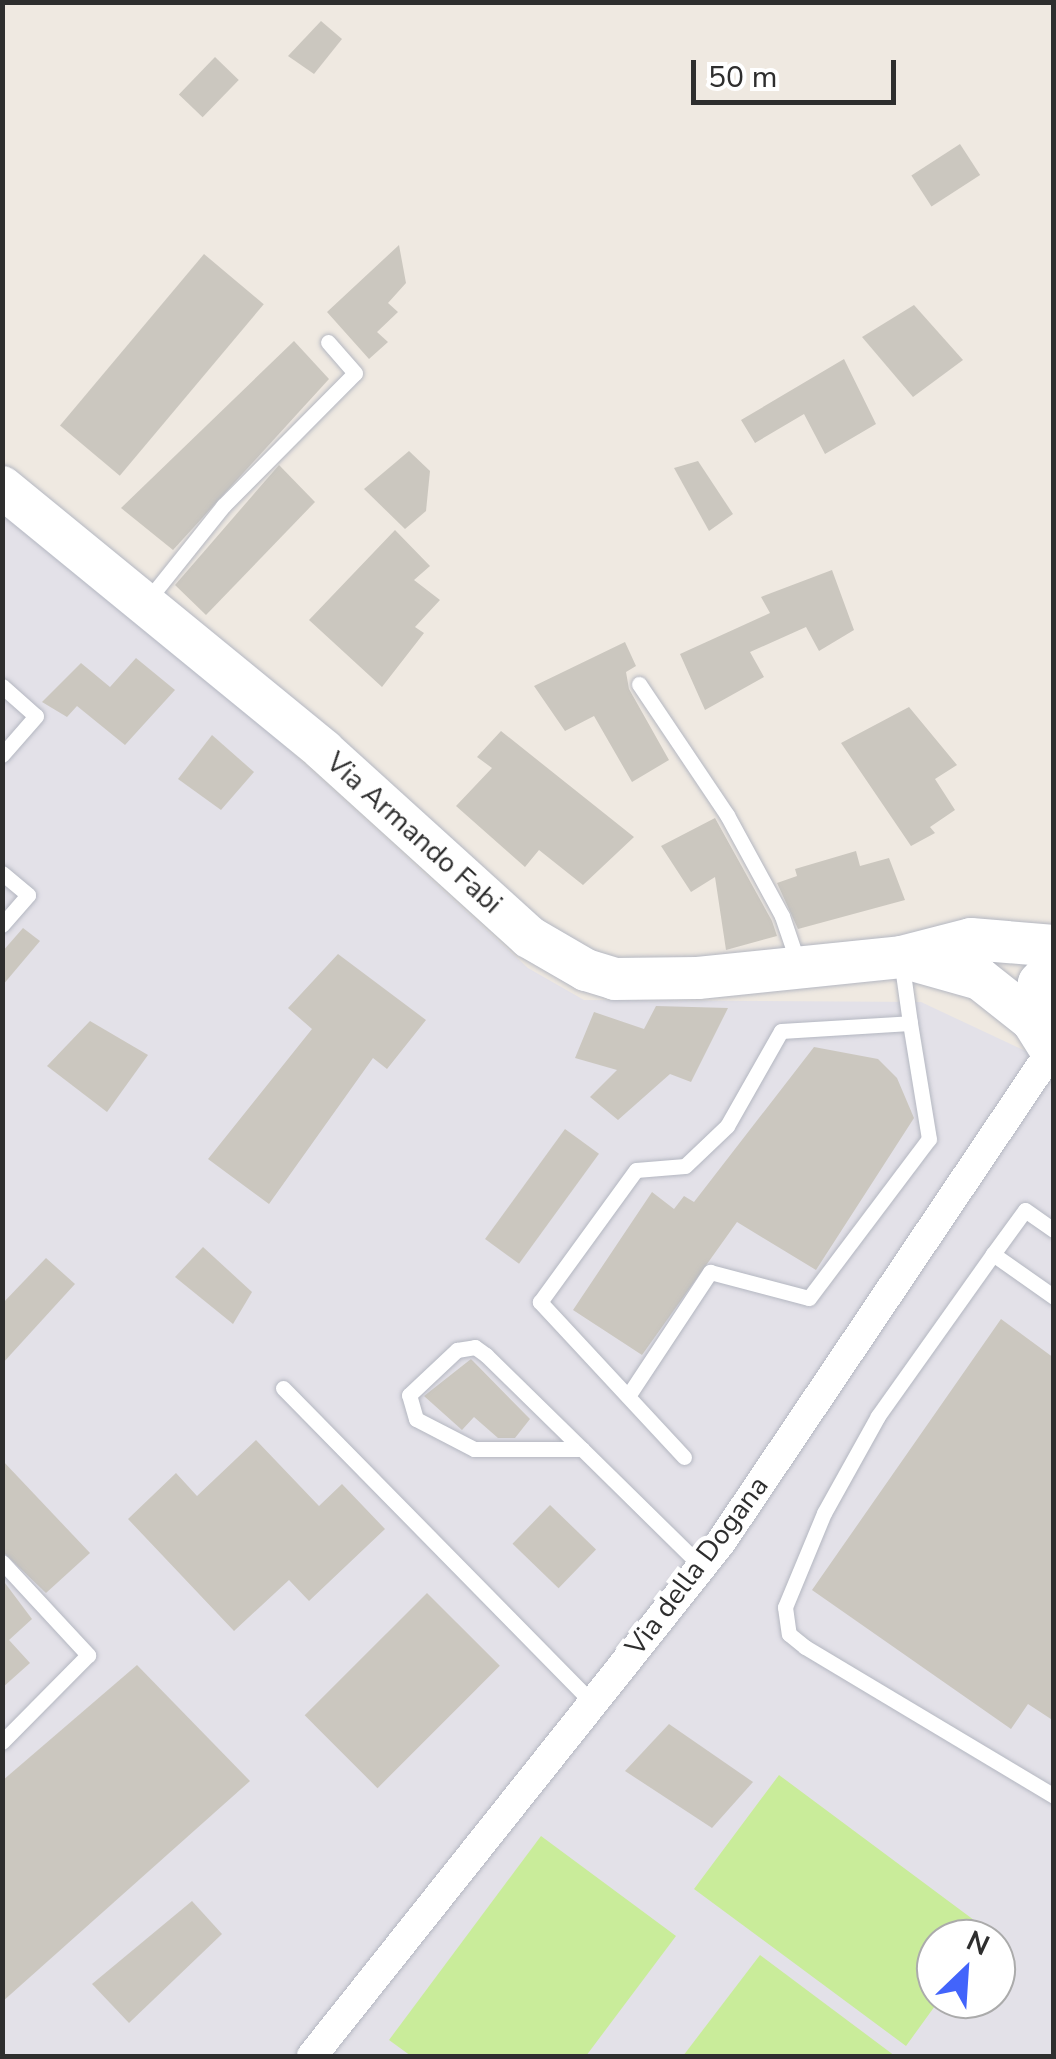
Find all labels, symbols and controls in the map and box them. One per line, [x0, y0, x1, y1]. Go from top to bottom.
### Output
scale bar [696, 40, 901, 102]
text: 50 m [708, 57, 777, 98]
street label: Via Armando Fabi [319, 745, 509, 921]
street label: Via della Dogana [619, 1470, 775, 1662]
north arrow [916, 1919, 1016, 2019]
text: N [960, 1922, 995, 1965]

